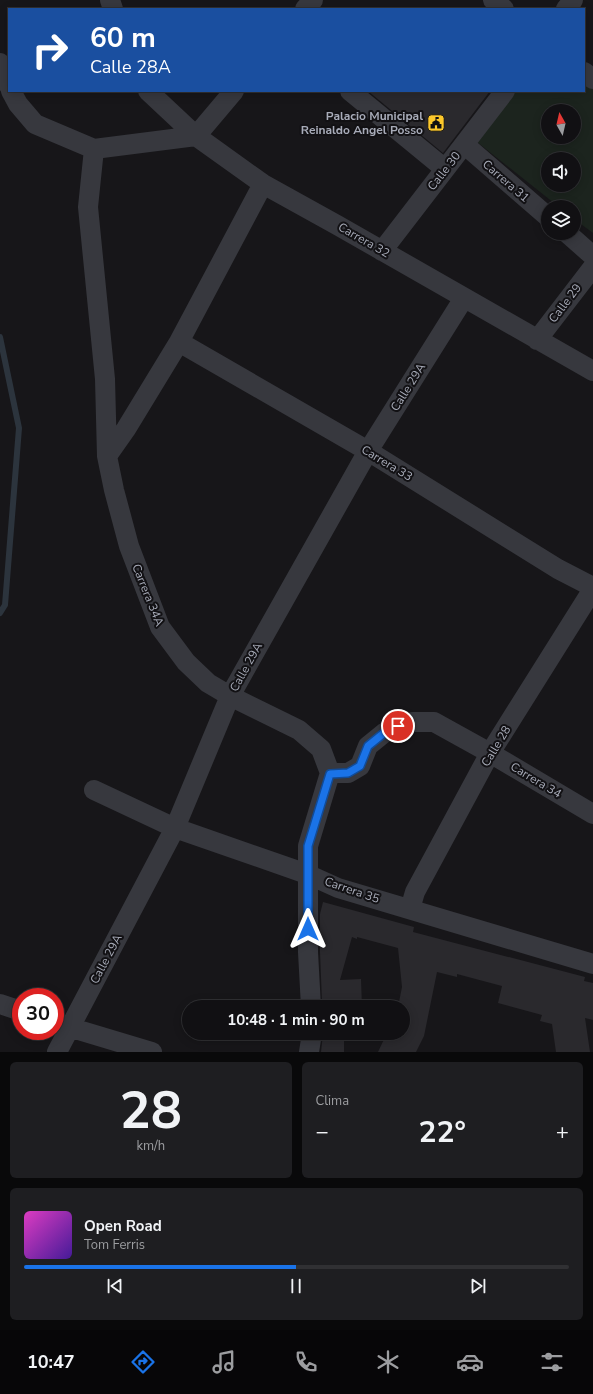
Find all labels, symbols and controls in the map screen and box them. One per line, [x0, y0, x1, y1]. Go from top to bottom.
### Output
text: 60 m [90, 19, 156, 57]
icon: right [24, 24, 76, 76]
text: Calle 28A [90, 55, 171, 79]
north arrow [541, 104, 581, 144]
map controls [541, 104, 581, 240]
place label: Palacio Municipal Reinaldo Angel Posso [301, 108, 423, 138]
public building icon: Palacio Municipal Reinaldo Angel Posso [426, 113, 446, 133]
street label: Calle 30 [424, 148, 464, 194]
button: sound [541, 152, 581, 192]
street label: Carrera 31 [479, 156, 533, 206]
button: layers [541, 200, 581, 240]
street label: Carrera 32 [335, 219, 393, 261]
street label: Calle 29 [545, 280, 585, 326]
street label: Calle 29A [387, 360, 429, 414]
street label: Carrera 33 [358, 441, 416, 485]
street label: Carrera 34A [128, 561, 168, 629]
street label: Calle 29A [226, 639, 266, 694]
pin [381, 709, 415, 743]
icon: arrive [387, 715, 409, 737]
street label: Calle 28 [478, 723, 514, 769]
street label: Carrera 34 [507, 758, 565, 802]
street label: Carrera 35 [322, 873, 382, 907]
position arrow [287, 908, 329, 950]
street label: Calle 29A [86, 931, 126, 987]
speed limit sign: 30 [12, 988, 64, 1040]
text: 10:48 · 1 min · 90 m [227, 1010, 365, 1030]
text: 28 [120, 1075, 182, 1146]
text: Clima [316, 1092, 349, 1110]
text: 22° [419, 1112, 466, 1153]
text: − [316, 1117, 329, 1147]
text: + [556, 1117, 569, 1147]
text: km/h [136, 1137, 165, 1155]
text: Open Road [84, 1216, 162, 1236]
text: Tom Ferris [84, 1236, 145, 1254]
icon: previous [104, 1275, 126, 1297]
icon: pause [285, 1275, 307, 1297]
icon: next [467, 1275, 489, 1297]
icon: directions [129, 1348, 157, 1376]
icon: music [210, 1348, 238, 1376]
icon: phone [292, 1348, 320, 1376]
icon: climate [374, 1348, 402, 1376]
icon: car [456, 1348, 484, 1376]
icon: filters [538, 1348, 566, 1376]
text: 10:47 [27, 1350, 75, 1374]

